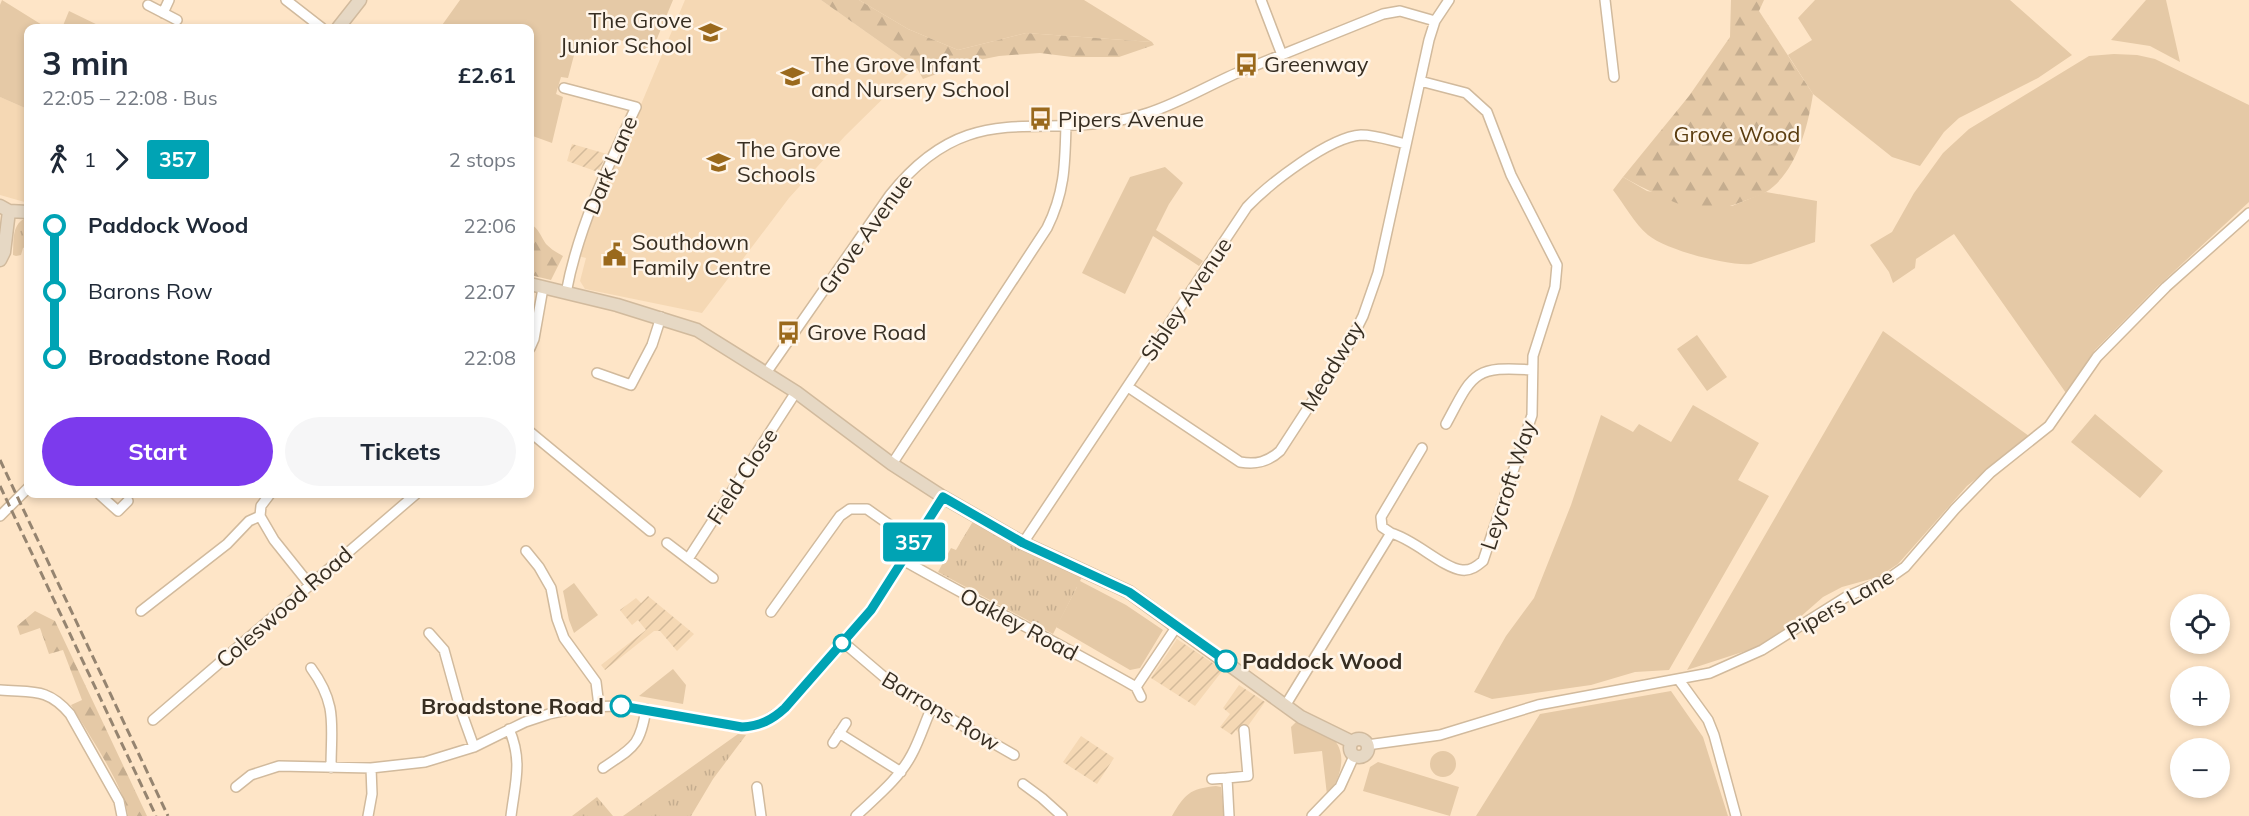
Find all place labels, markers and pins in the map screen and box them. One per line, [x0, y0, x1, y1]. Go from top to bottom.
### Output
place label: The Grove Junior School [560, 6, 692, 59]
school or university icon: The Grove Junior School [697, 20, 723, 46]
place label: The Grove Infant and Nursery School [811, 50, 1010, 103]
place label: Greenway [1264, 50, 1369, 78]
bus stop icon: Greenway [1233, 51, 1259, 77]
school or university icon: The Grove Infant and Nursery School [780, 64, 806, 90]
place label: Pipers Avenue [1058, 105, 1204, 133]
bus stop icon: Pipers Avenue [1027, 106, 1053, 132]
place label: The Grove Schools [737, 135, 841, 188]
school or university icon: The Grove Schools [706, 149, 732, 175]
place label: Southdown Family Centre [632, 228, 771, 281]
public building icon: Southdown Family Centre [601, 242, 627, 268]
place label: Grove Road [807, 318, 927, 346]
bus stop icon: Grove Road [776, 319, 802, 345]
unlabelled marker [833, 634, 851, 652]
place label: Paddock Wood [1242, 647, 1402, 675]
marker: Paddock Wood [1215, 650, 1237, 672]
place label: Broadstone Road [421, 692, 604, 720]
marker: Broadstone Road [610, 695, 632, 717]

